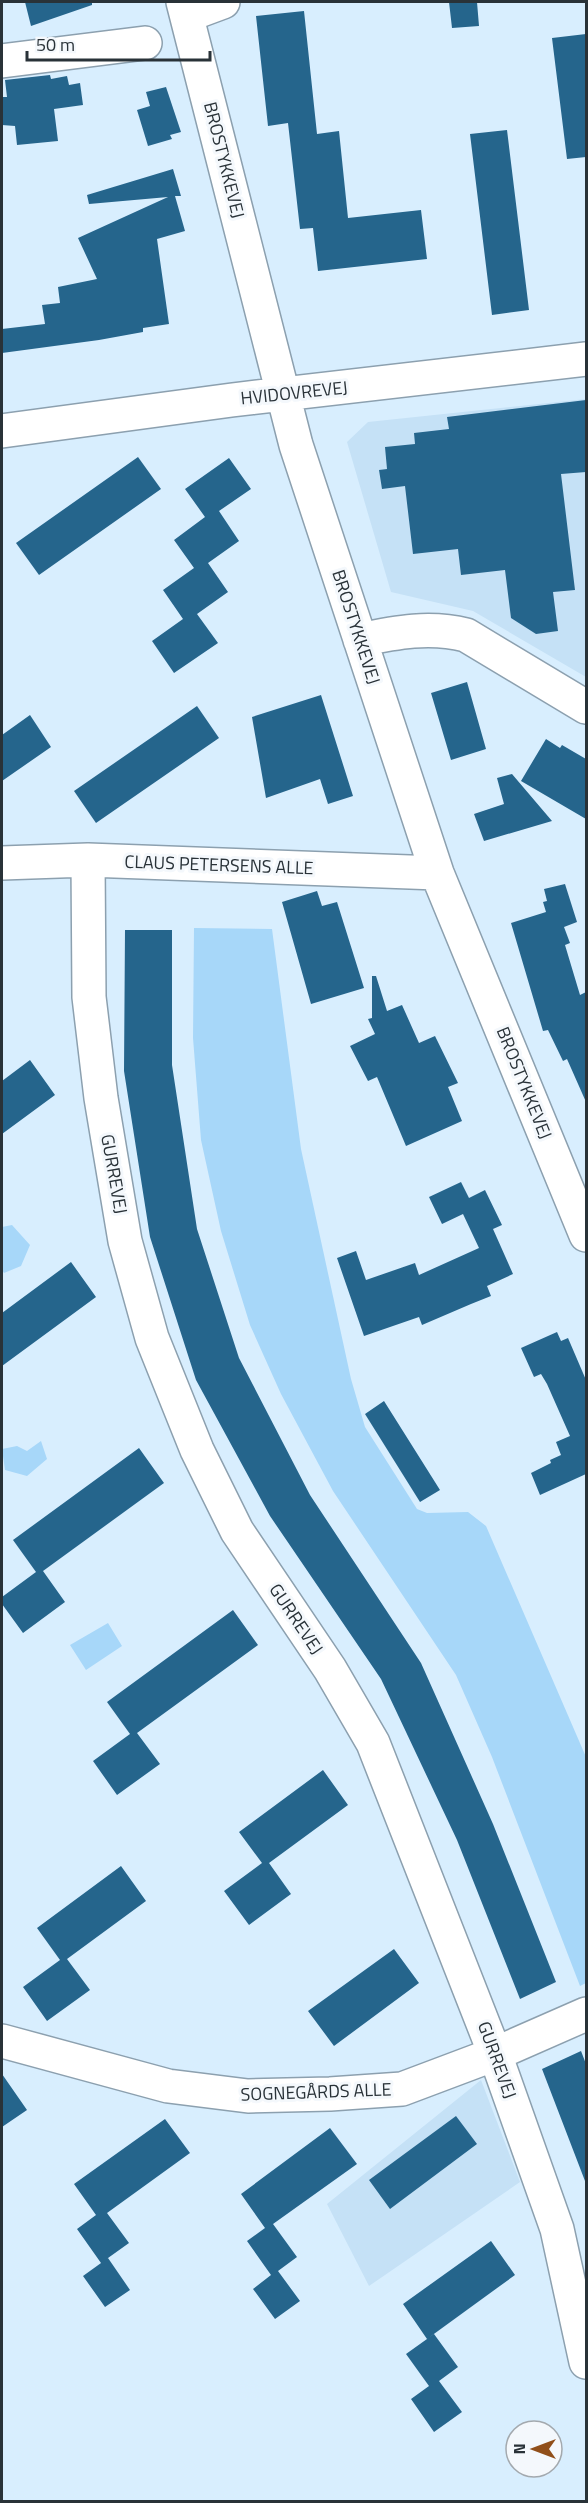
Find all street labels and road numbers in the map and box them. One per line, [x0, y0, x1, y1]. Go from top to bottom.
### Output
street label: BROSTYKKEVEJ [197, 99, 252, 221]
street label: HVIDOVREVEJ [239, 373, 349, 412]
street label: BROSTYKKEVEJ [325, 566, 388, 688]
street label: CLAUS PETERSENS ALLE [124, 848, 314, 881]
street label: BROSTYKKEVEJ [490, 1023, 559, 1143]
street label: GURREVEJ [94, 1132, 135, 1216]
street label: GURREVEJ [263, 1578, 330, 1660]
street label: GURREVEJ [471, 2017, 524, 2102]
street label: SOGNEGÅRDS ALLE [240, 2075, 392, 2108]

